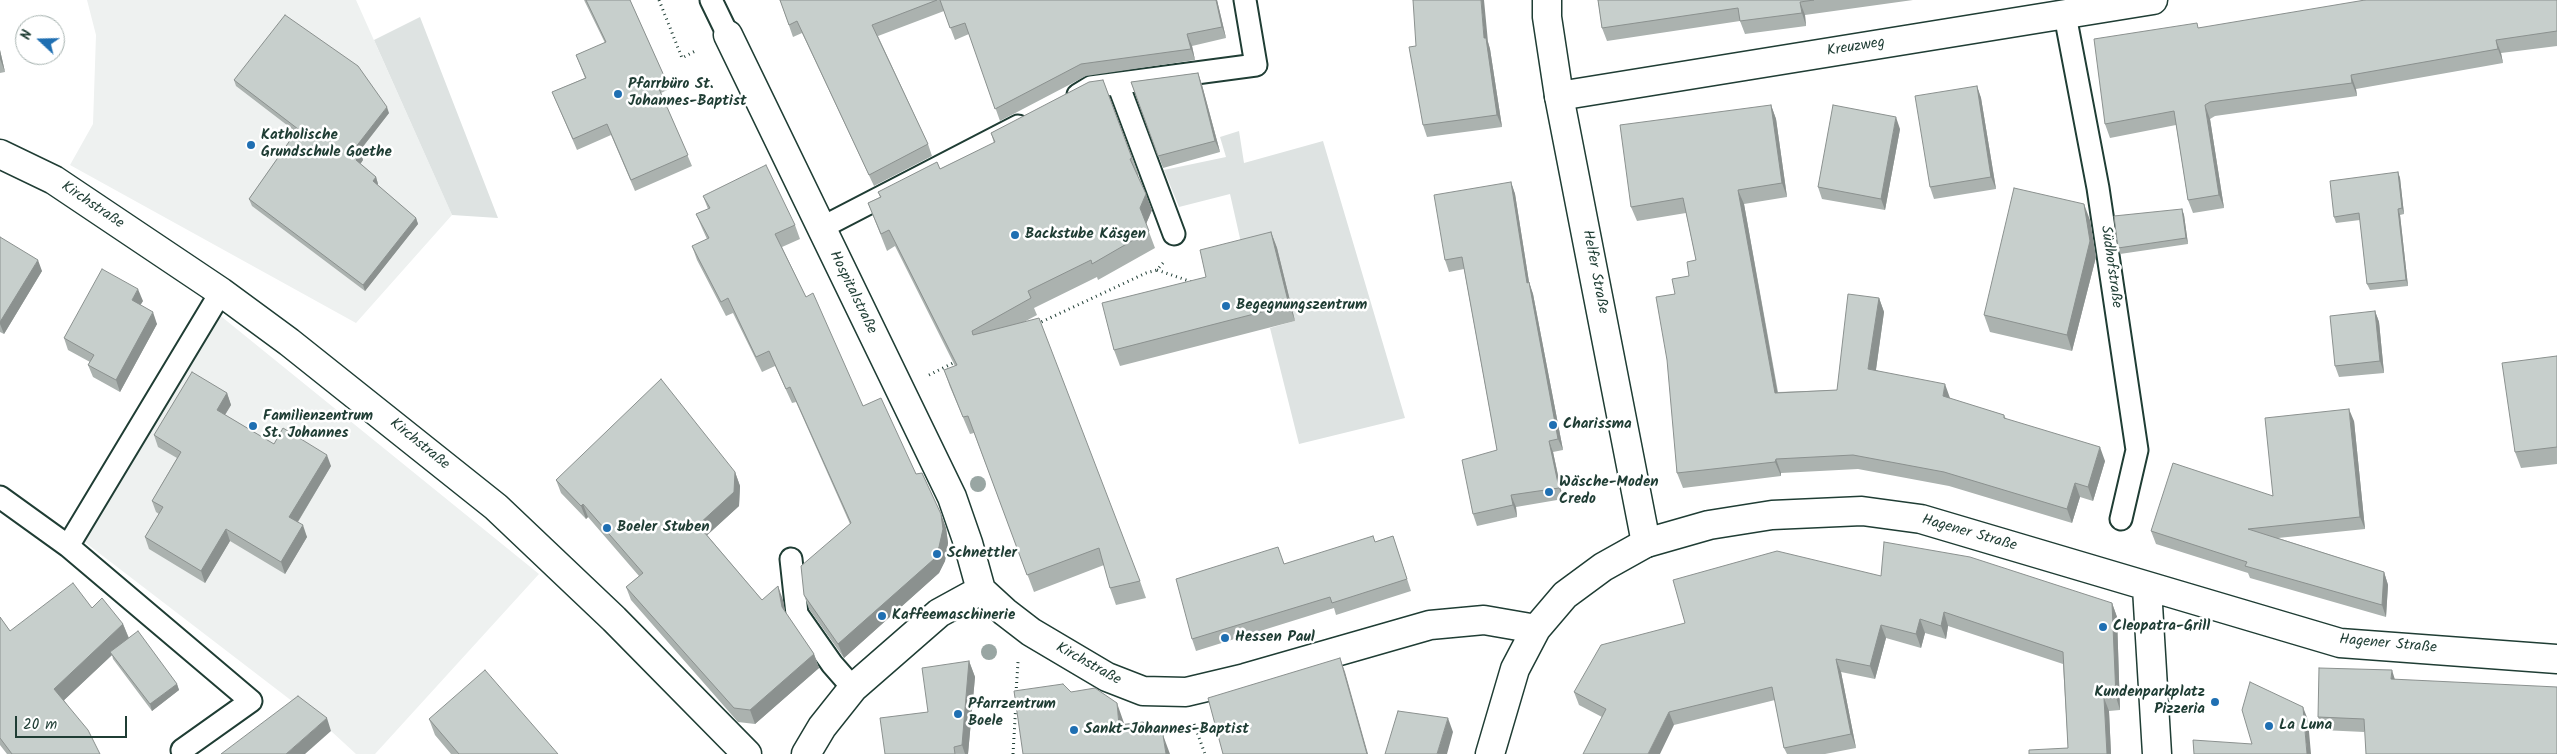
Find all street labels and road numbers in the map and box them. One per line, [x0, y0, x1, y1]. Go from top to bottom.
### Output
street label: Kreuzweg [1826, 35, 1886, 61]
street label: Kirchstraße [57, 178, 127, 234]
street label: Südhofstraße [2095, 225, 2125, 309]
street label: Helfer Straße [1577, 228, 1611, 316]
street label: Hospitalstraße [824, 249, 880, 337]
street label: Kirchstraße [385, 415, 453, 475]
street label: Hagener Straße [1919, 512, 2019, 556]
street label: Hagener Straße [2338, 632, 2438, 658]
street label: Kirchstraße [1052, 640, 1124, 690]

